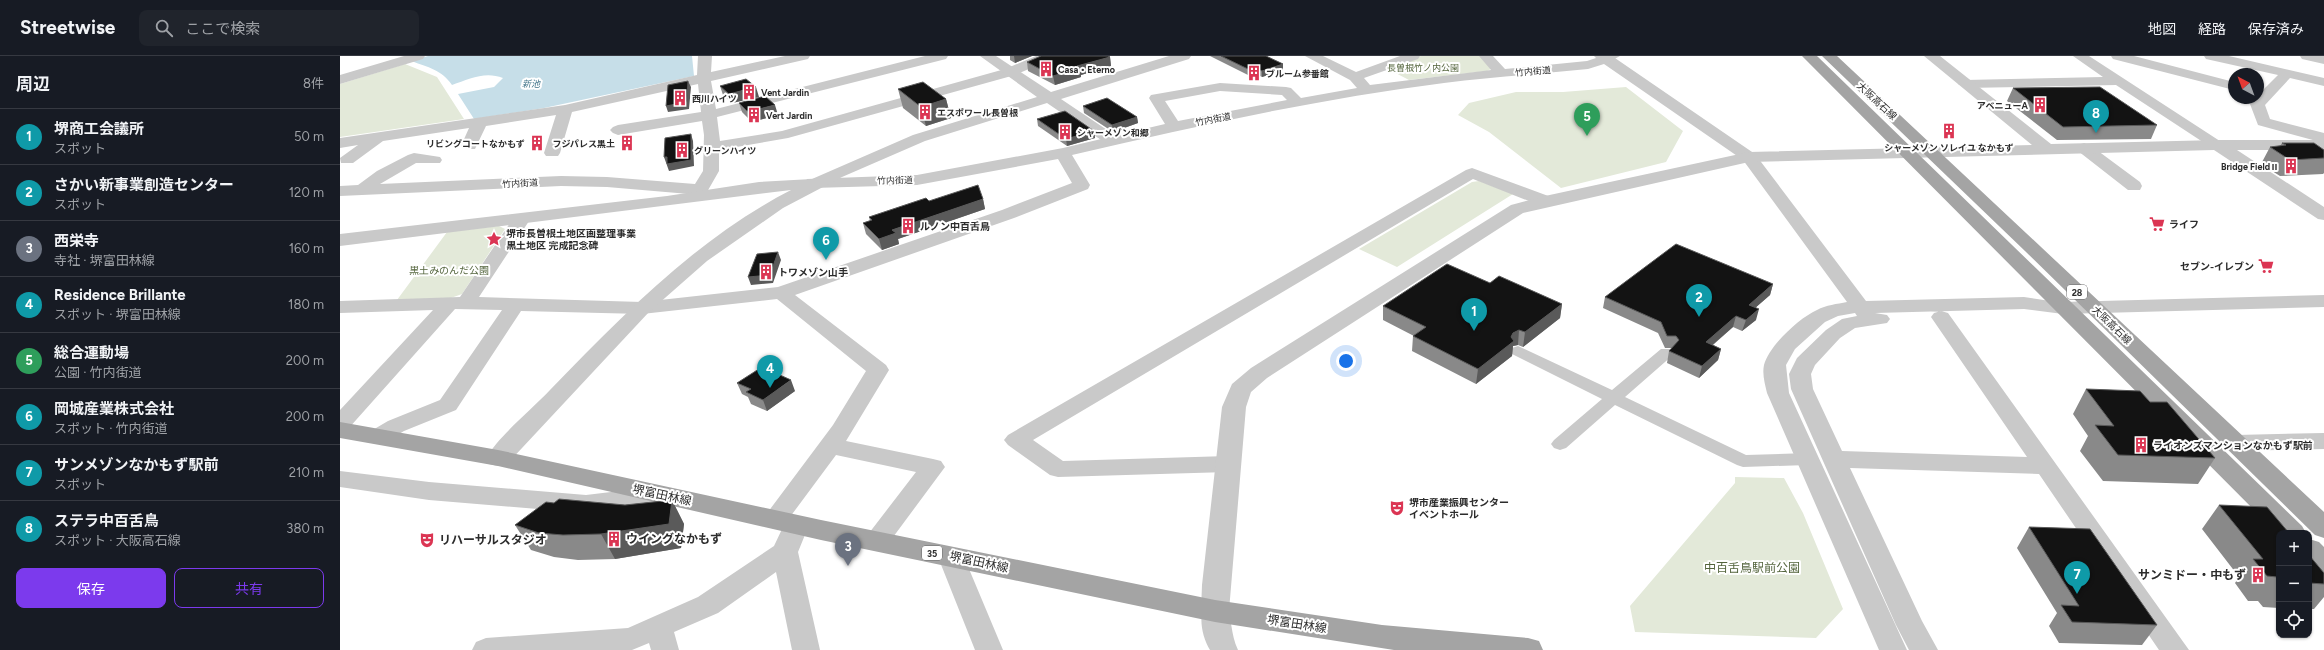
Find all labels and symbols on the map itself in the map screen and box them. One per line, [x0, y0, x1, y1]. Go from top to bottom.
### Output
building icon: Casa・Eterno [1037, 60, 1055, 78]
park label: 長曽根竹ノ内公園 [1387, 62, 1459, 73]
place label: Casa・Eterno [1058, 64, 1115, 75]
building icon: ブルーム参番館 [1245, 64, 1263, 82]
street label: 竹内街道 [1515, 64, 1551, 78]
place label: ブルーム参番館 [1266, 68, 1329, 79]
north arrow [2228, 68, 2264, 104]
water label: 新池 [522, 78, 541, 89]
street label: 大阪高石線 [1854, 79, 1900, 123]
building icon: Vent Jardin [740, 83, 758, 101]
place label: Vent Jardin [761, 87, 809, 98]
building icon: 西川ハイツ [671, 89, 689, 107]
place label: 西川ハイツ [692, 93, 737, 104]
building icon: アベニューA [2031, 96, 2049, 114]
place label: アベニューA [1977, 100, 2029, 111]
pin: 8 [2083, 100, 2109, 133]
building icon: エスポワール長曽根 [916, 103, 934, 121]
pin: 5 [1574, 103, 1600, 136]
building icon: Vert Jardin [745, 106, 763, 124]
place label: エスポワール長曽根 [937, 107, 1019, 118]
place label: Vert Jardin [766, 110, 812, 121]
street label: 竹内街道 [1194, 110, 1232, 128]
building icon: シャーメゾン ソレイユ なかもず [1940, 122, 1958, 140]
building icon: シャーメゾン和郷 [1056, 123, 1074, 141]
place label: シャーメゾン和郷 [1077, 127, 1149, 138]
building icon: リビングコートなかもず [528, 134, 546, 152]
building icon: フジパレス黒土 [618, 134, 636, 152]
place label: リビングコートなかもず [426, 138, 525, 149]
place label: フジパレス黒土 [553, 138, 615, 149]
building icon: グリーンハイツ [673, 141, 691, 159]
place label: シャーメゾン ソレイユ なかもず [1884, 142, 2014, 153]
place label: グリーンハイツ [694, 145, 756, 156]
building icon: Bridge FieldⅡ [2282, 157, 2300, 175]
place label: Bridge FieldⅡ [2221, 161, 2279, 172]
street label: 竹内街道 [877, 174, 913, 186]
street label: 竹内街道 [502, 177, 538, 189]
supermarket icon: ライフ [2148, 215, 2166, 233]
building icon: ルノン中百舌鳥 [899, 217, 917, 235]
place label: ライフ [2169, 218, 2199, 231]
place label: ルノン中百舌鳥 [920, 220, 990, 233]
place label: 堺市長曽根土地区画整理事業 黒土地区 完成記念碑 [506, 227, 636, 252]
pin: 6 [813, 227, 839, 260]
place icon: 堺市長曽根土地区画整理事業 黒土地区 完成記念碑 [485, 230, 503, 248]
supermarket icon: セブン-イレブン [2257, 257, 2275, 275]
place label: セブン-イレブン [2180, 260, 2254, 273]
building icon: トワメゾン山手 [757, 263, 775, 281]
park label: 黒土みのんだ公園 [409, 264, 489, 277]
place label: トワメゾン山手 [778, 266, 848, 279]
pin: 2 [1686, 284, 1712, 317]
road number: 28 [2067, 285, 2087, 299]
pin: 1 [1461, 298, 1487, 331]
street label: 大阪高石線 [2090, 303, 2134, 347]
your location [1336, 351, 1356, 371]
pin: 4 [757, 355, 783, 388]
building icon: ライオンズマンションなかもず駅前 [2132, 436, 2150, 454]
place label: ライオンズマンションなかもず駅前 [2153, 439, 2313, 452]
street label: 堺富田林線 [631, 482, 693, 508]
place label: 堺市産業振興センター イベントホール [1409, 496, 1509, 521]
theatre icon: 堺市産業振興センター イベントホール [1388, 499, 1406, 517]
building icon: ウイングなかもず [605, 530, 623, 548]
theatre icon: リハーサルスタジオ [418, 531, 436, 549]
place label: ウイングなかもず [626, 532, 722, 546]
place label: リハーサルスタジオ [439, 533, 547, 547]
pin: 3 [835, 533, 861, 566]
road number: 35 [922, 546, 942, 560]
street label: 堺富田林線 [948, 549, 1010, 575]
park label: 中百舌鳥駅前公園 [1704, 561, 1800, 575]
pin: 7 [2064, 561, 2090, 594]
building icon: サンミドー・中もず [2249, 566, 2267, 584]
place label: サンミドー・中もず [2138, 568, 2246, 582]
street label: 堺富田林線 [1266, 612, 1328, 636]

